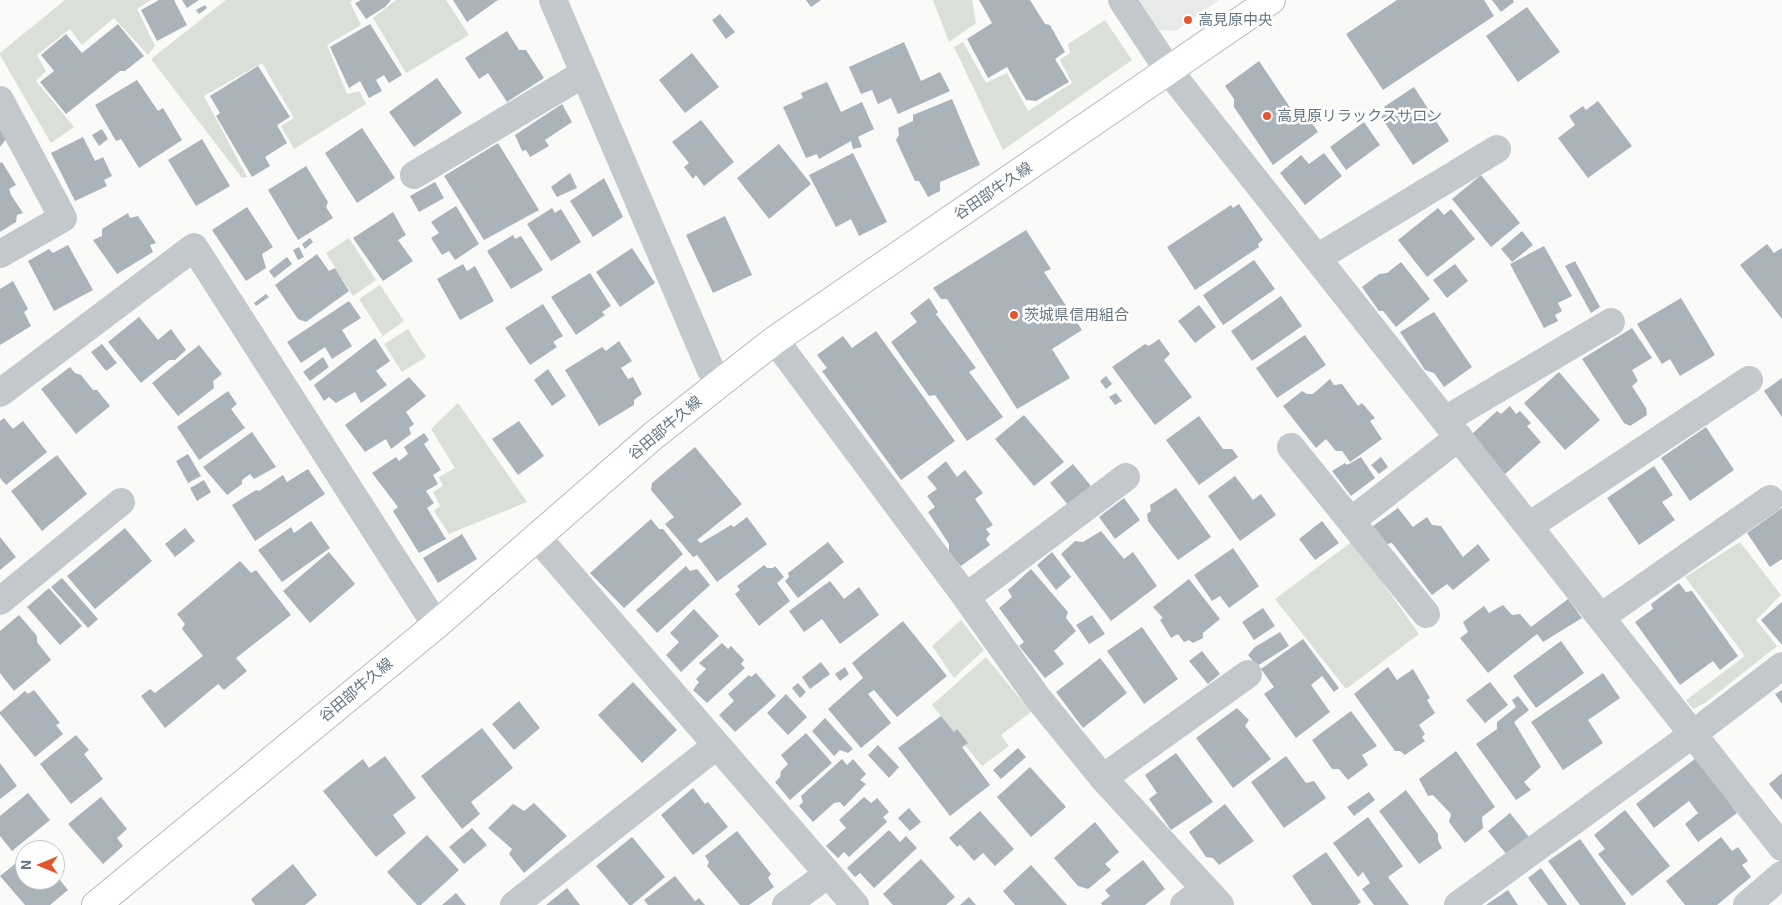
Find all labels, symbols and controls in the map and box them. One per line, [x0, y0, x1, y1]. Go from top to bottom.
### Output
place label: 高見原中央 [1198, 11, 1273, 29]
marker: 高見原中央 [1182, 14, 1194, 26]
place label: 高見原リラックスサロン [1277, 107, 1442, 125]
marker: 高見原リラックスサロン [1261, 110, 1273, 122]
street label: 谷田部牛久線 [951, 158, 1035, 224]
place label: 茨城県信用組合 [1024, 306, 1129, 324]
marker: 茨城県信用組合 [1008, 309, 1020, 321]
street label: 谷田部牛久線 [625, 392, 705, 464]
street label: 谷田部牛久線 [316, 654, 396, 726]
north arrow [15, 840, 65, 890]
text: N [17, 860, 34, 870]

